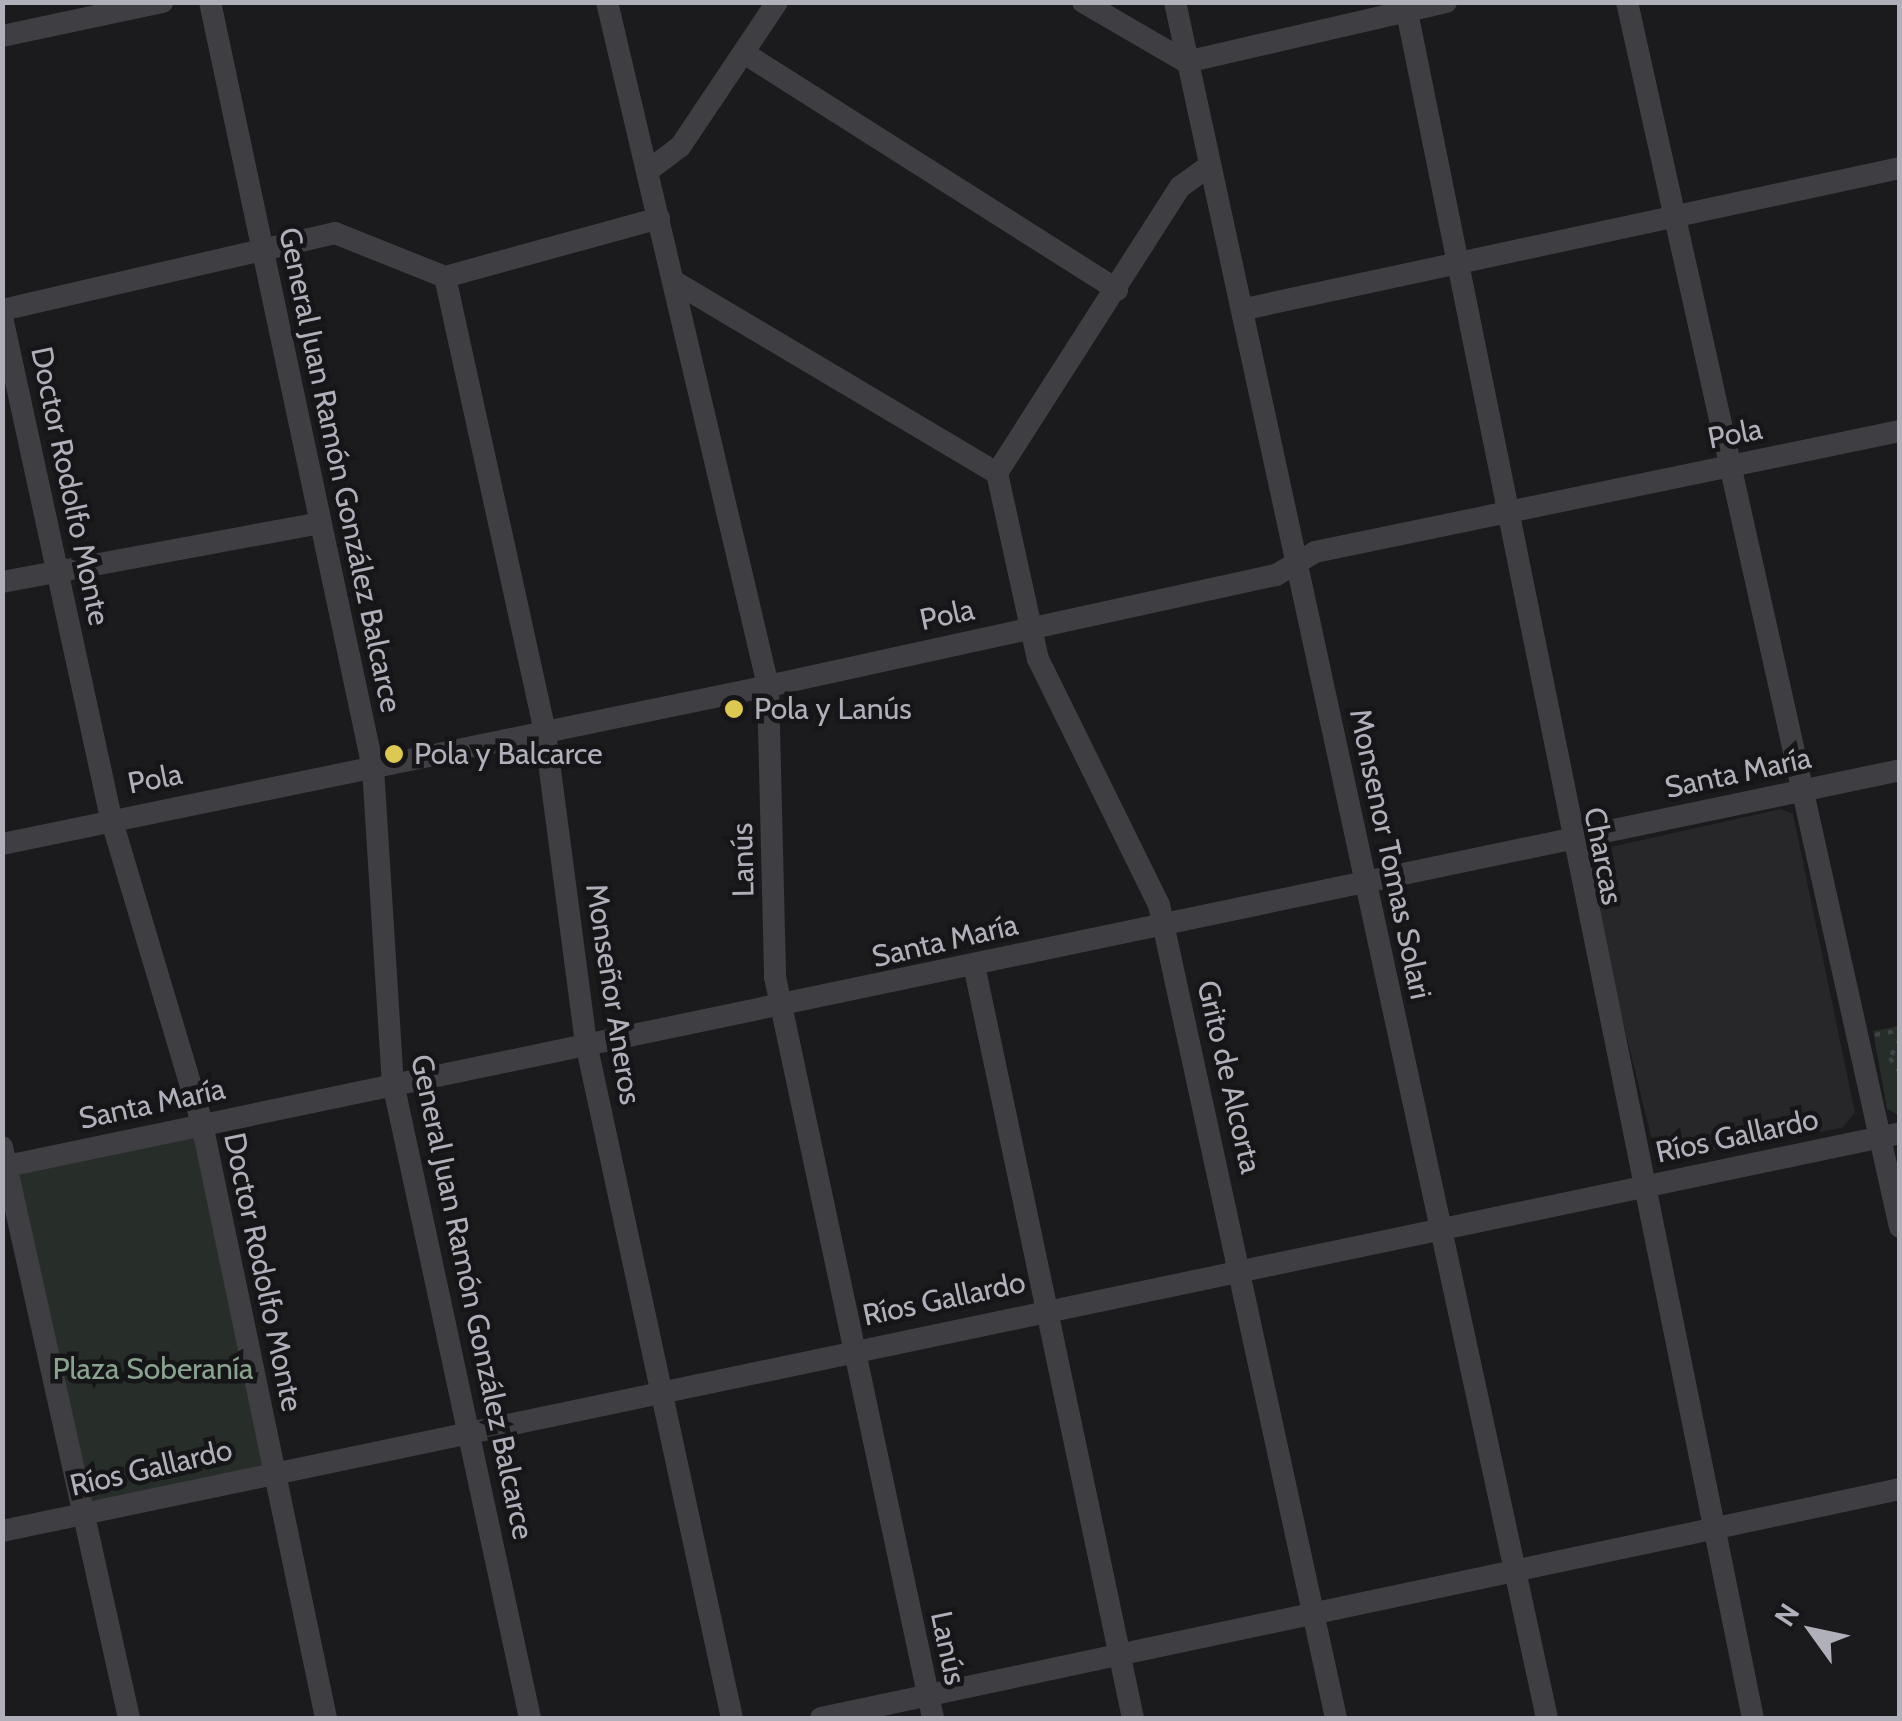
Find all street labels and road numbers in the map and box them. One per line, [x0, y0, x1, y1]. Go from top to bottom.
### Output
street label: General Juan Ramón González Balcarce [271, 224, 409, 716]
street label: Doctor Rodolfo Monte [23, 343, 117, 629]
street label: Pola [1705, 411, 1765, 457]
street label: Pola [916, 592, 978, 638]
street label: Monsenor Tomas Solari [1342, 706, 1438, 1002]
street label: Santa María [1662, 740, 1814, 806]
street label: Pola [125, 756, 185, 802]
street label: Charcas [1576, 804, 1630, 908]
street label: Lanús [724, 823, 762, 897]
street label: Monseñor Aneros [578, 881, 648, 1107]
street label: Santa María [869, 907, 1021, 975]
street label: Grito de Alcorta [1189, 977, 1269, 1177]
street label: General Juan Ramón González Balcarce [403, 1051, 541, 1543]
street label: Santa María [76, 1071, 228, 1137]
street label: Ríos Gallardo [1652, 1101, 1822, 1171]
street label: Doctor Rodolfo Monte [216, 1129, 310, 1415]
street label: Ríos Gallardo [859, 1264, 1029, 1334]
street label: Ríos Gallardo [66, 1432, 236, 1504]
street label: Lanús [923, 1608, 973, 1688]

